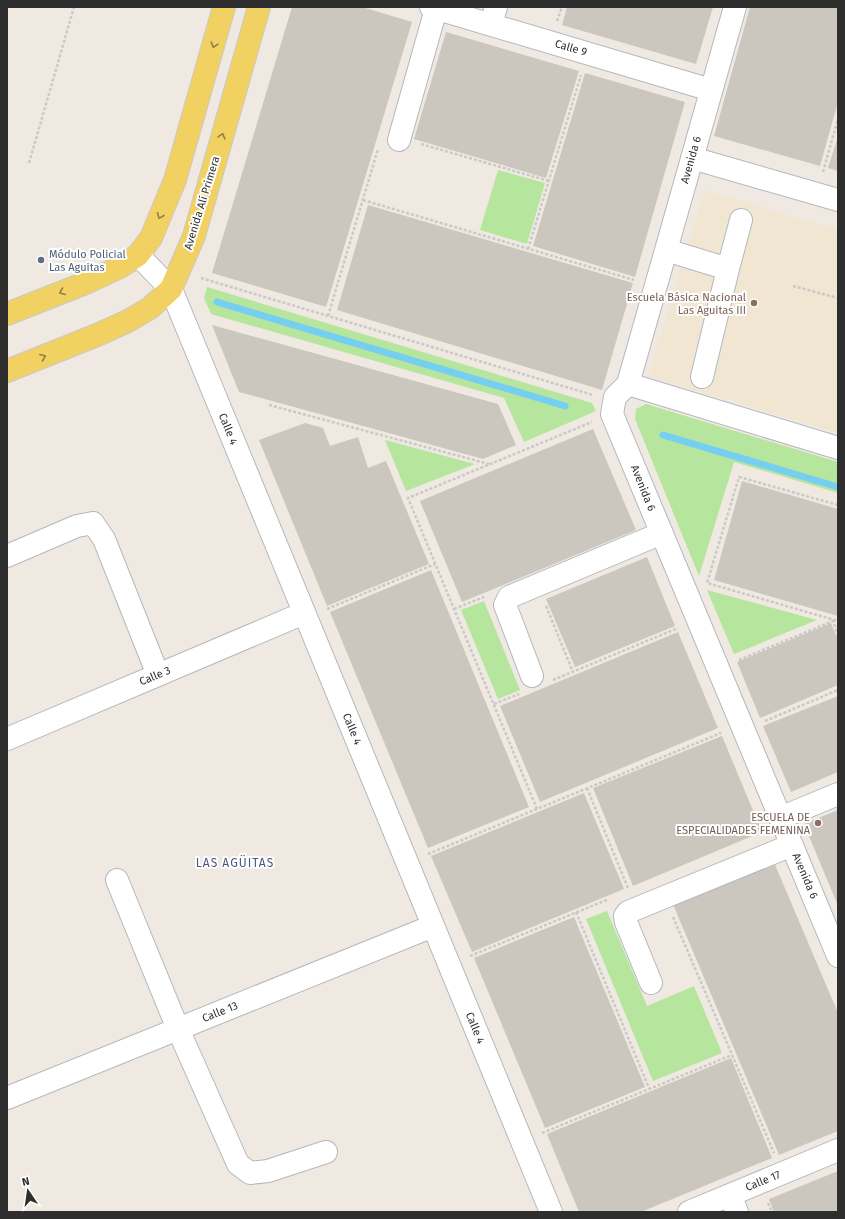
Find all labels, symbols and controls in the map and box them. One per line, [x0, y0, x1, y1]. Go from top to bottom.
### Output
street label: Calle 9 [553, 37, 589, 59]
one-way arrow [210, 41, 218, 48]
one-way arrow [217, 132, 226, 139]
street label: Avenida 6 [678, 135, 704, 185]
street label: Avenida Alí Primera [182, 155, 222, 251]
one-way arrow [157, 212, 165, 219]
place label: Módulo Policial Las Aguitas [49, 248, 126, 274]
marker: Módulo Policial Las Aguitas [36, 255, 46, 265]
one-way arrow [59, 288, 66, 296]
place label: Escuela Básica Nacional Las Aguitas III [627, 291, 746, 317]
marker: Escuela Básica Nacional Las Aguitas III [749, 298, 759, 308]
one-way arrow [40, 353, 47, 361]
street label: Calle 4 [216, 411, 240, 447]
street label: Avenida 6 [628, 463, 658, 513]
street label: Calle 3 [137, 664, 173, 688]
street label: Calle 4 [340, 711, 364, 747]
place label: ESCUELA DE ESPECIALIDADES FEMENINA [676, 811, 811, 837]
marker: ESCUELA DE ESPECIALIDADES FEMENINA [813, 818, 823, 828]
street label: Avenida 6 [790, 851, 821, 901]
district label: LAS AGÜITAS [196, 854, 274, 870]
street label: Calle 13 [200, 999, 240, 1025]
street label: Calle 4 [463, 1010, 487, 1046]
street label: Calle 17 [743, 1168, 783, 1194]
north arrow [8, 1171, 48, 1211]
text: N [21, 1175, 31, 1189]

